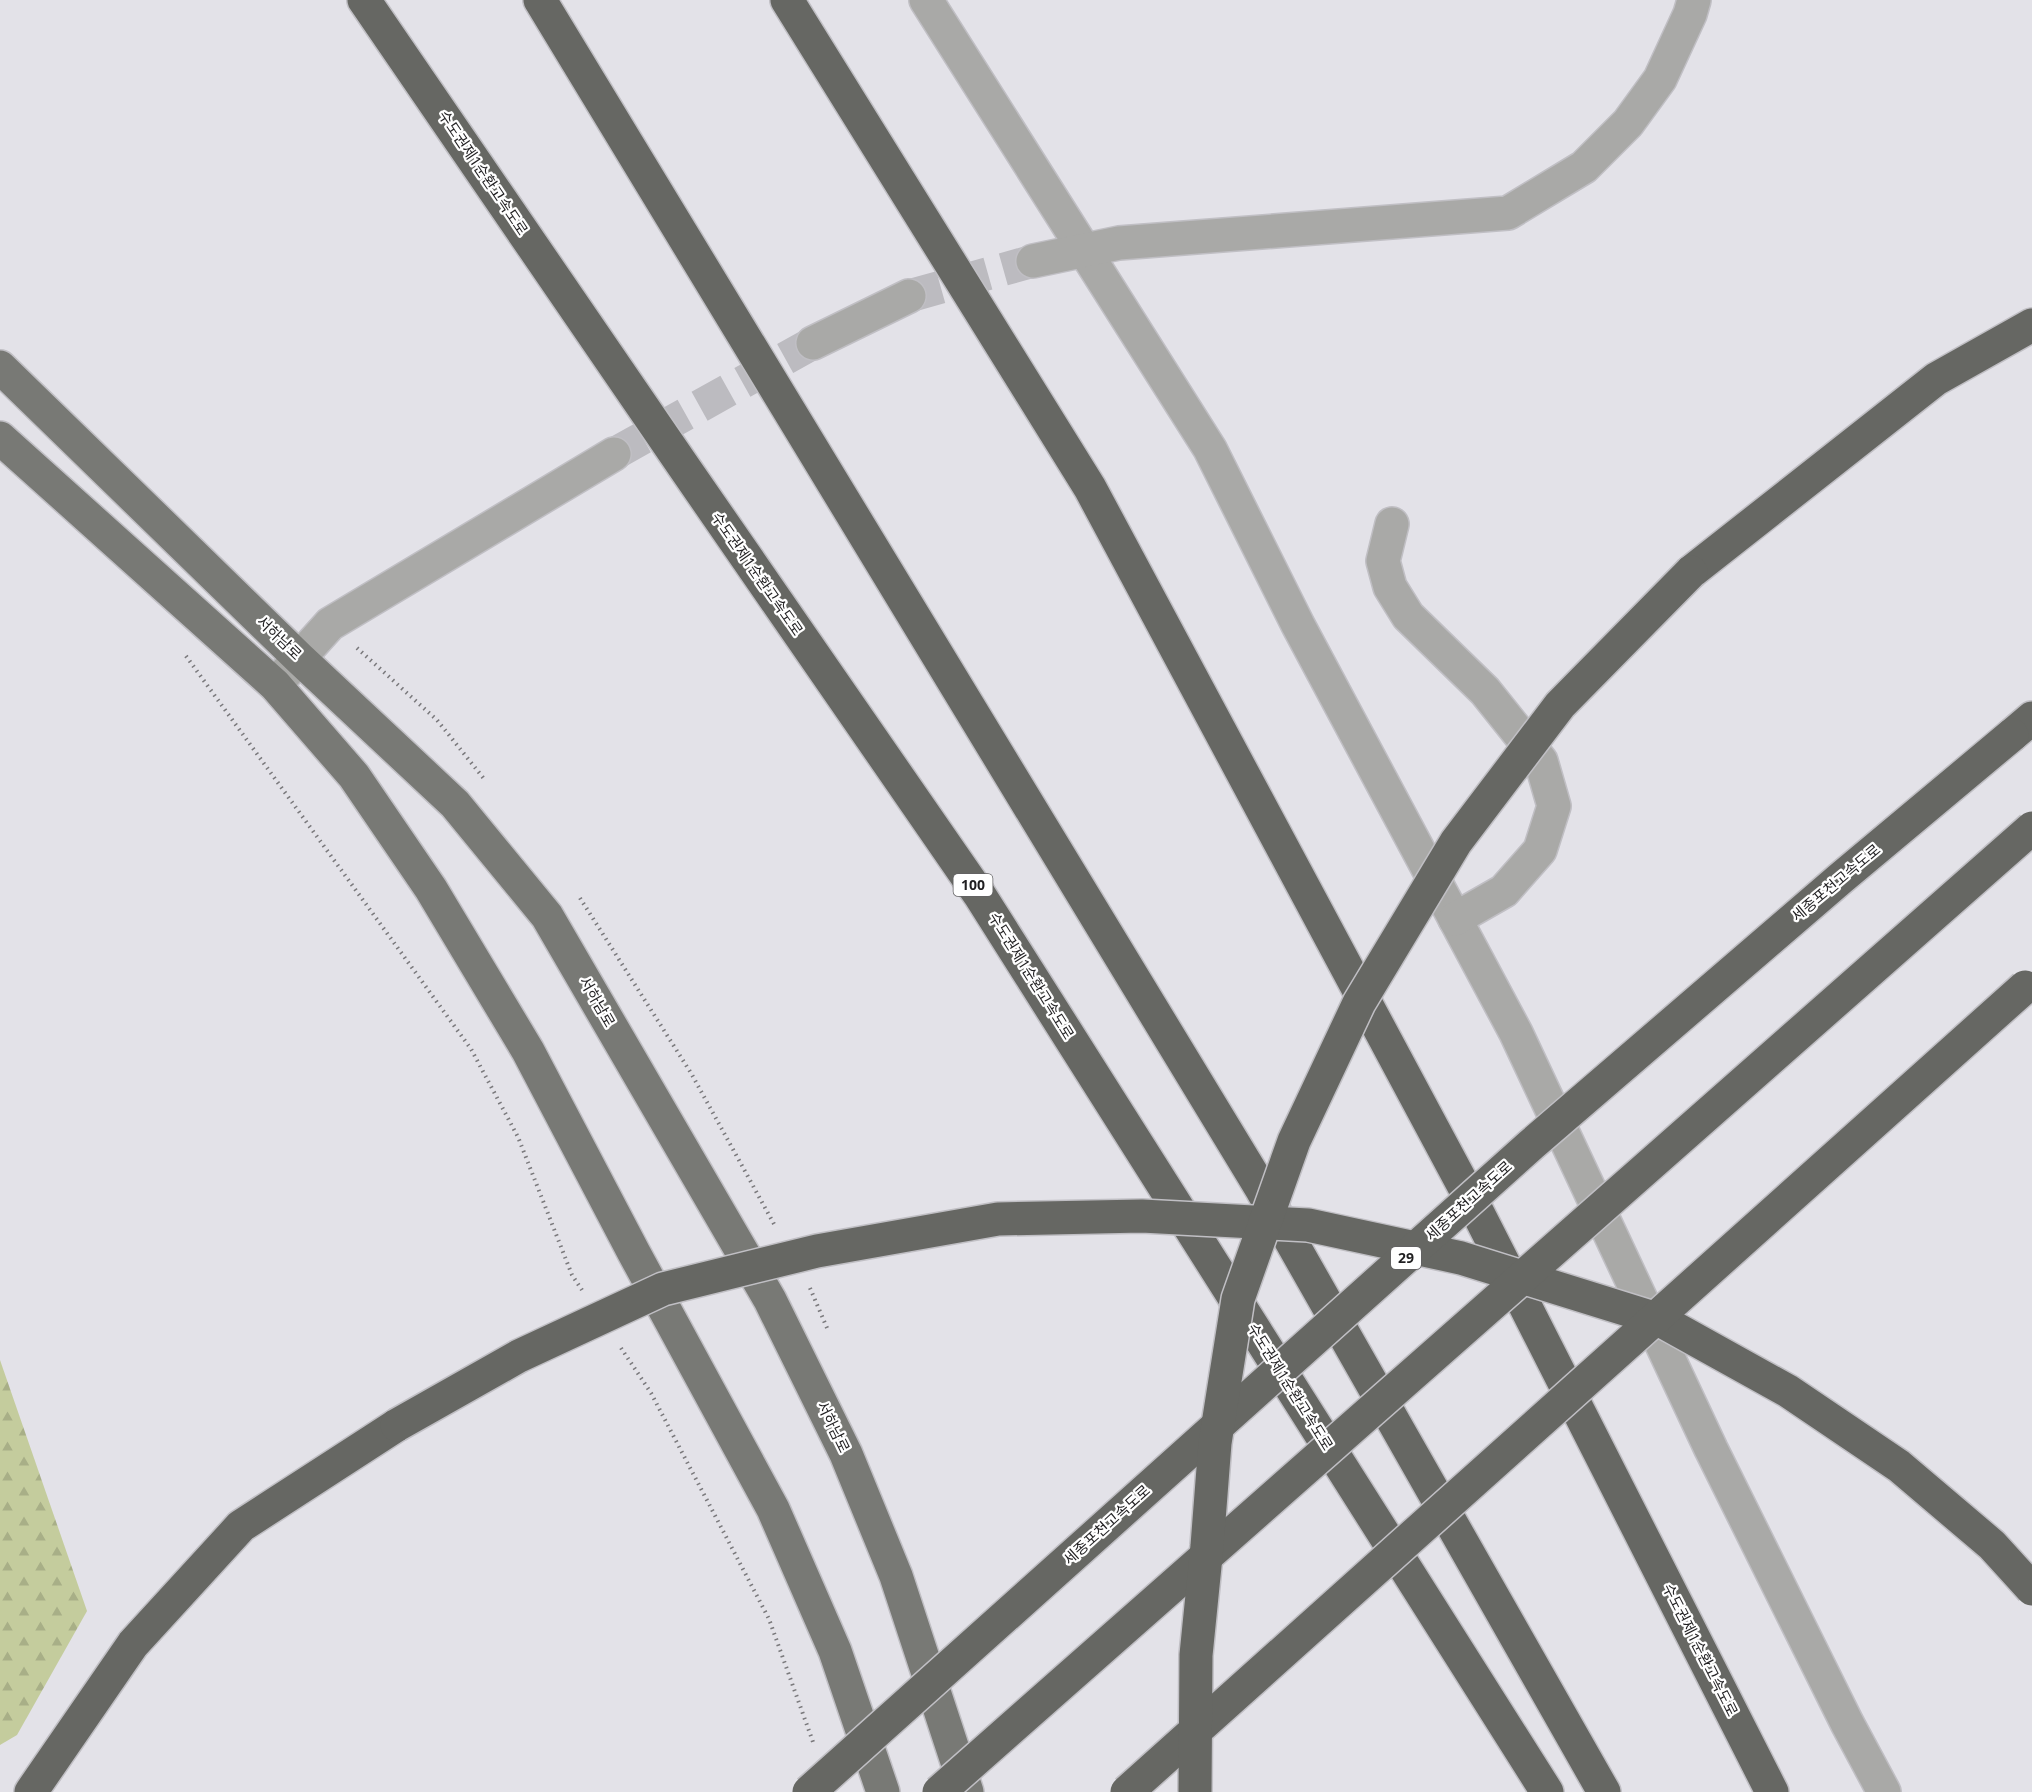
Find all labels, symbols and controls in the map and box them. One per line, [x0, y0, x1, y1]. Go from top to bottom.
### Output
street label: 수도권제1순환고속도로 [435, 106, 533, 239]
street label: 수도권제1순환고속도로 [708, 508, 808, 639]
street label: 서하남로 [253, 611, 306, 664]
street label: 세종포천고속도로 [1787, 839, 1884, 925]
road number: 100 [954, 874, 992, 896]
street label: 수도권제1순환고속도로 [985, 908, 1079, 1043]
street label: 서하남로 [575, 973, 620, 1030]
street label: 세종포천고속도로 [1421, 1156, 1516, 1245]
road number: 29 [1391, 1247, 1421, 1269]
street label: 수도권제1순환고속도로 [1244, 1319, 1338, 1454]
street label: 서하남로 [813, 1397, 855, 1456]
street label: 세종포천고속도로 [1059, 1480, 1154, 1569]
street label: 수도권제1순환고속도로 [1659, 1580, 1743, 1719]

